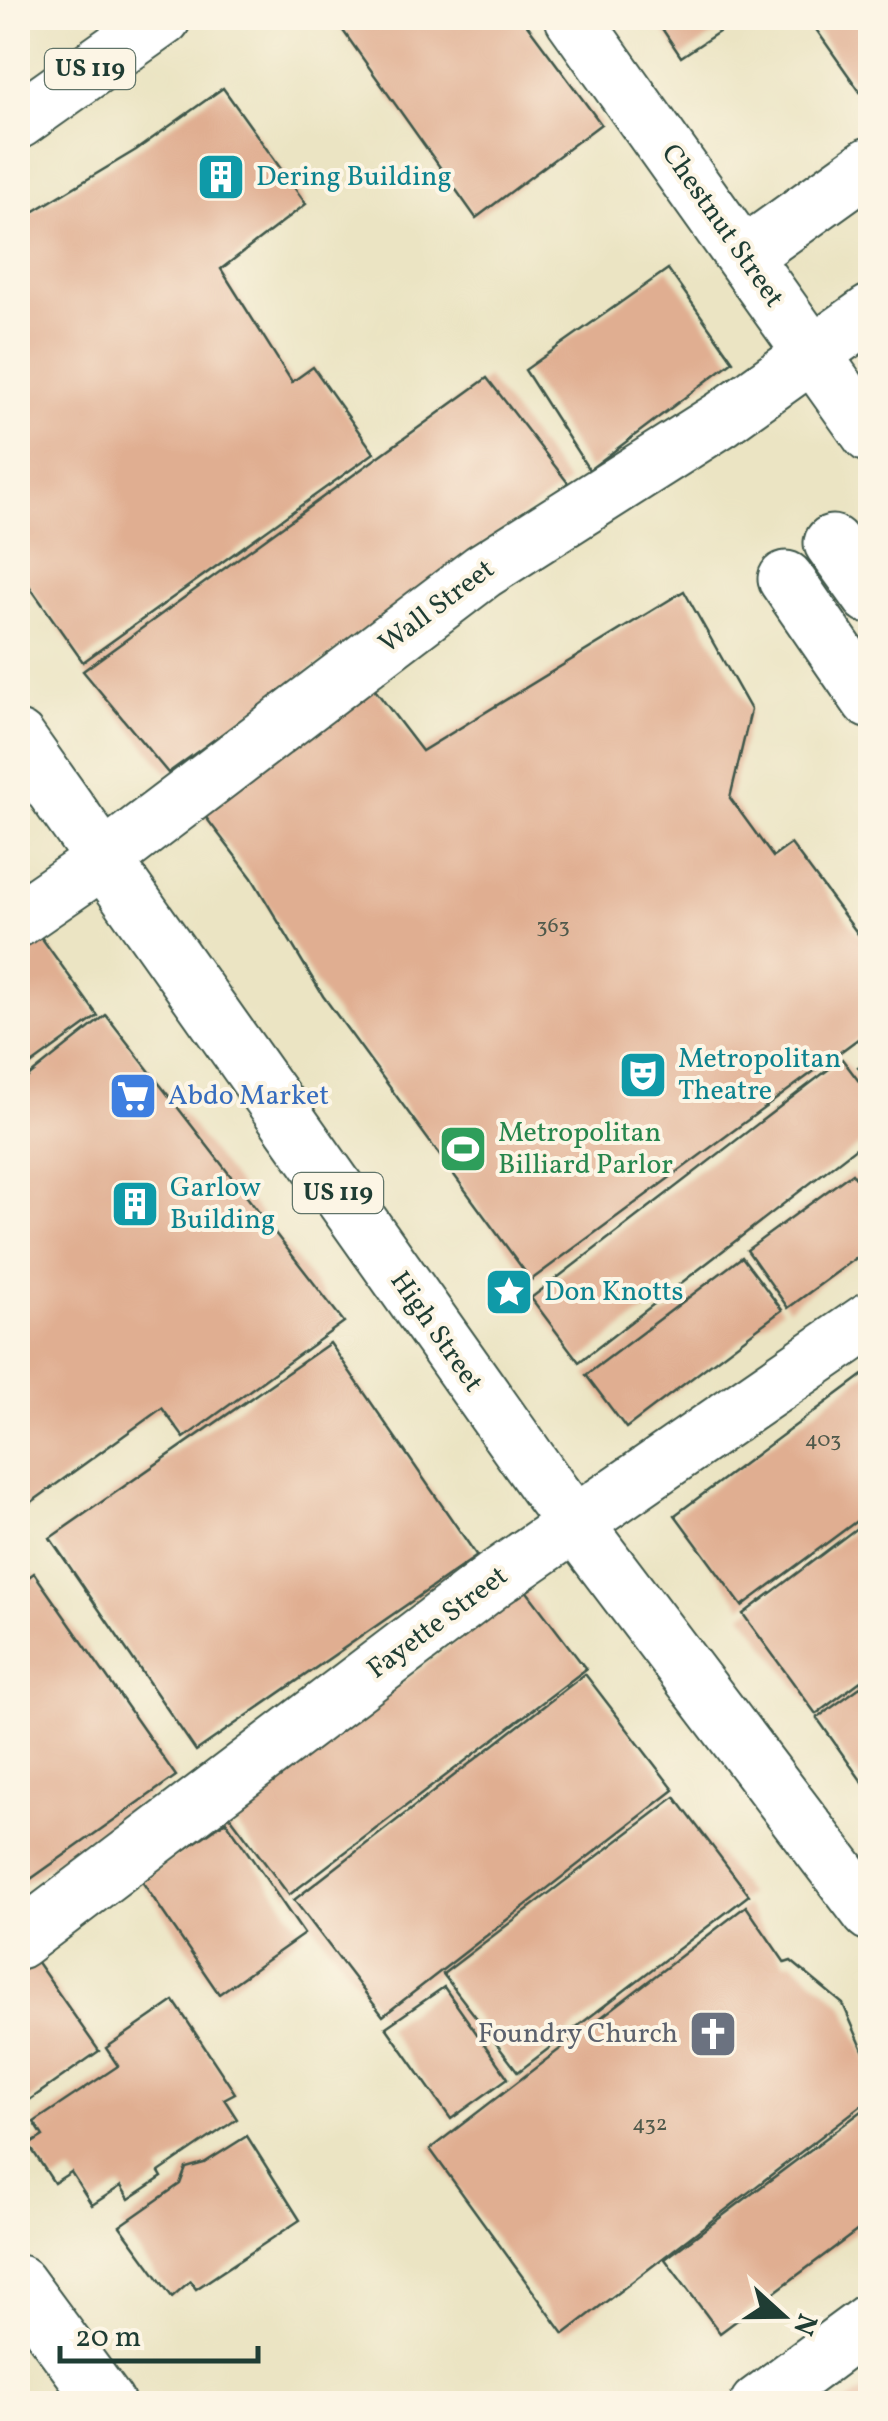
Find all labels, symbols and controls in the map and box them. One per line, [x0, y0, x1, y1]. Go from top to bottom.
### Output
road number: US 119 [45, 49, 135, 89]
street label: Chestnut Street [651, 136, 793, 316]
building icon: Dering Building [195, 151, 247, 203]
place label: Dering Building [256, 158, 452, 197]
street label: Wall Street [371, 551, 503, 663]
house number: 363 [536, 911, 570, 942]
place label: Metropolitan Theatre [678, 1040, 841, 1111]
theatre icon: Metropolitan Theatre [617, 1049, 669, 1101]
supermarket icon: Abdo Market [107, 1070, 159, 1122]
place label: Abdo Market [168, 1077, 329, 1116]
place label: Metropolitan Billiard Parlor [498, 1114, 673, 1185]
sports icon: Metropolitan Billiard Parlor [437, 1123, 489, 1175]
place label: Garlow Building [170, 1169, 275, 1240]
road number: US 119 [293, 1173, 383, 1213]
building icon: Garlow Building [109, 1178, 161, 1230]
street label: High Street [380, 1264, 492, 1400]
place icon: Don Knotts [483, 1266, 535, 1318]
place label: Don Knotts [544, 1273, 684, 1312]
house number: 403 [805, 1425, 841, 1456]
street label: Fayette Street [360, 1557, 516, 1689]
church icon: Foundry Church [687, 2008, 739, 2060]
place label: Foundry Church [478, 2015, 678, 2054]
house number: 432 [632, 2109, 668, 2140]
north arrow [733, 2266, 833, 2366]
scale bar [60, 2301, 258, 2363]
text: N [782, 2308, 826, 2341]
text: 20 m [75, 2317, 141, 2359]

